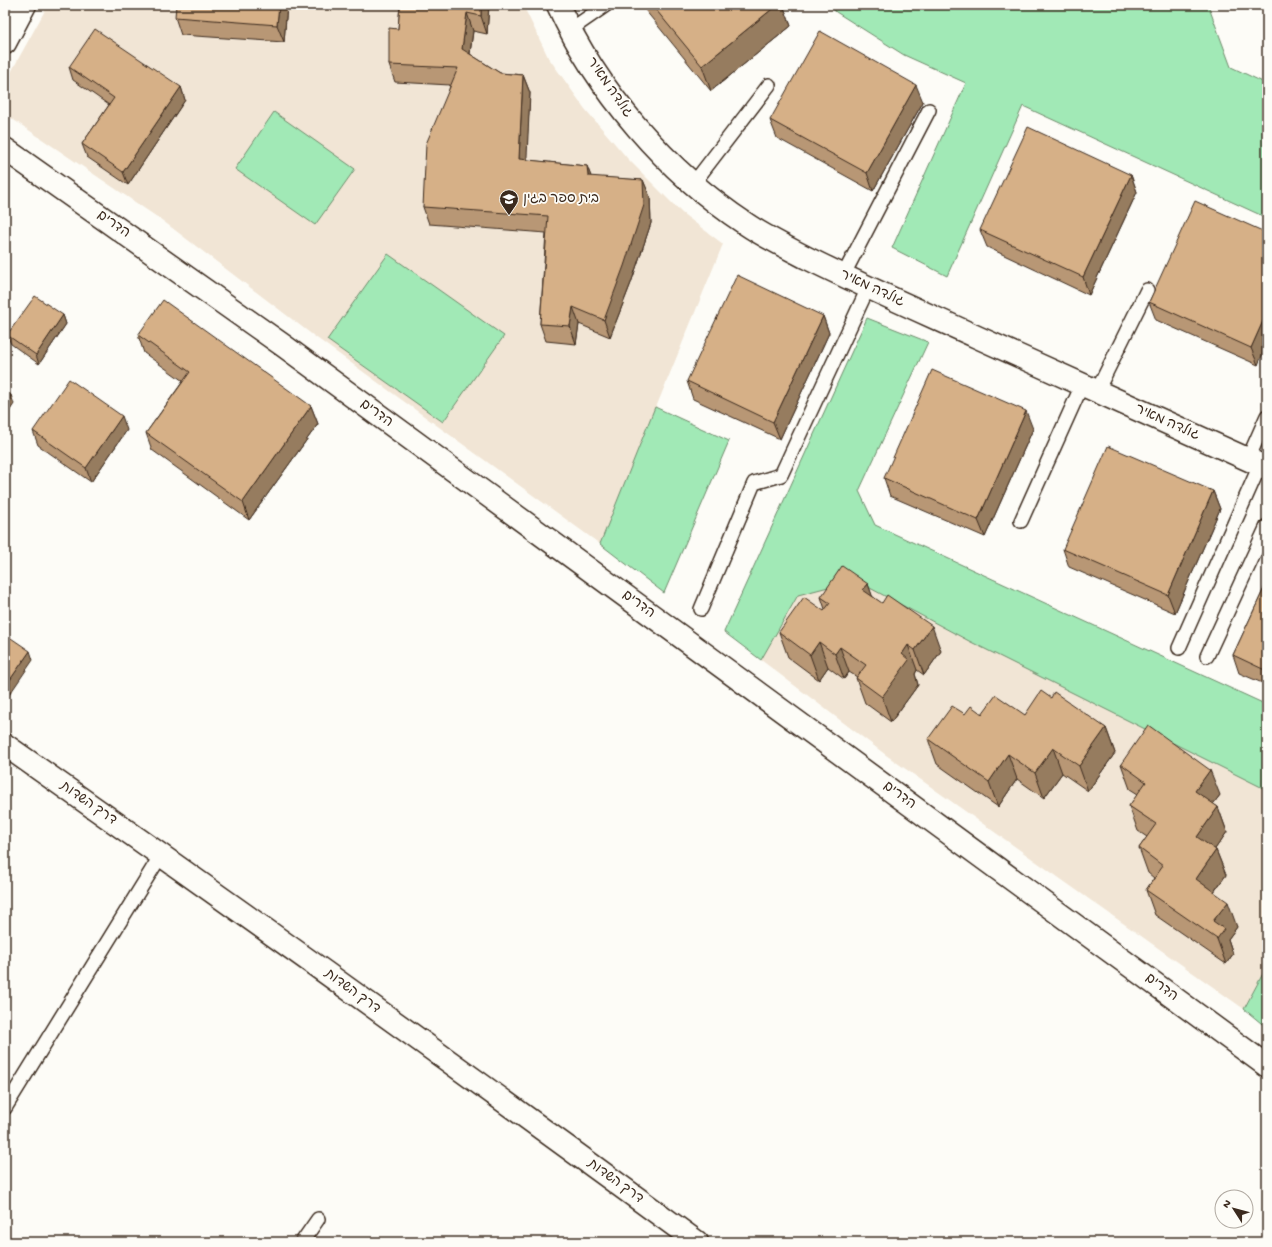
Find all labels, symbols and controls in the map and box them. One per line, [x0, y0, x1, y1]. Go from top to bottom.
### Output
street label: גולדה מאיר [582, 54, 637, 121]
school or university icon: בית ספר בגין [498, 188, 520, 216]
place label: בית ספר בגין [523, 191, 599, 208]
street label: הדרים [93, 207, 133, 243]
street label: גולדה מאיר [837, 266, 908, 311]
street label: הדרים [356, 396, 396, 432]
street label: גולדה מאיר [1132, 400, 1203, 445]
street label: הדרים [618, 587, 658, 623]
street label: דרך השדות [56, 778, 120, 830]
street label: הדרים [879, 778, 919, 814]
street label: דרך השדות [320, 965, 383, 1018]
street label: הדרים [1141, 970, 1181, 1006]
street label: דרך השדות [583, 1155, 646, 1208]
north arrow [1214, 1189, 1254, 1229]
text: N [1221, 1198, 1234, 1211]

